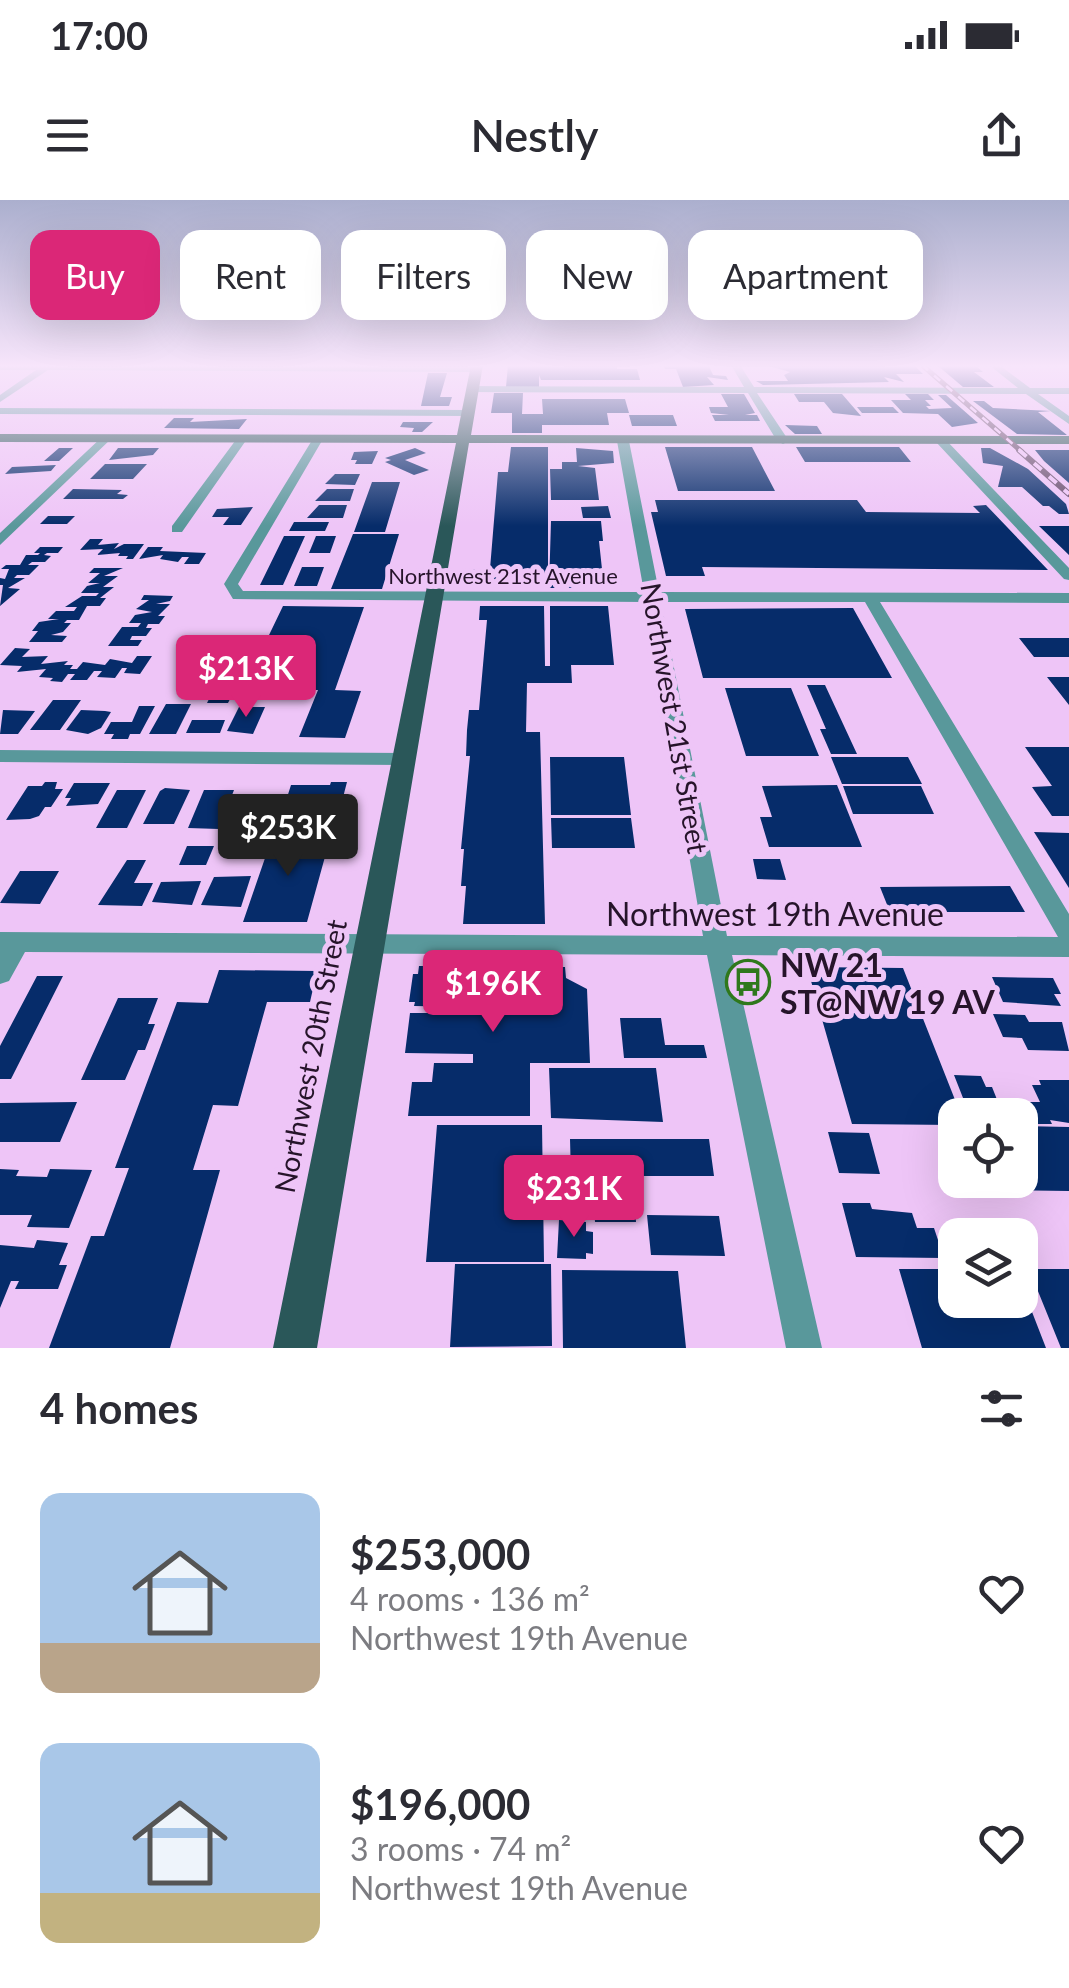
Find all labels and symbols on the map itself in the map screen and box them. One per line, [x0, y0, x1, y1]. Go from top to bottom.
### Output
street label: Northwest 21st Avenue [388, 562, 618, 589]
street label: Northwest 21st Street [634, 580, 716, 856]
pin: $213K [176, 635, 316, 720]
pin: $253K [218, 794, 358, 879]
street label: Northwest 19th Avenue [606, 894, 944, 933]
street label: Northwest 20th Street [267, 917, 353, 1195]
place label: NW 21 ST@NW 19 AV [780, 945, 996, 1021]
pin: $196K [423, 950, 563, 1035]
bus stop icon: NW 21 ST@NW 19 AV [725, 959, 771, 1005]
pin: $231K [504, 1155, 644, 1240]

